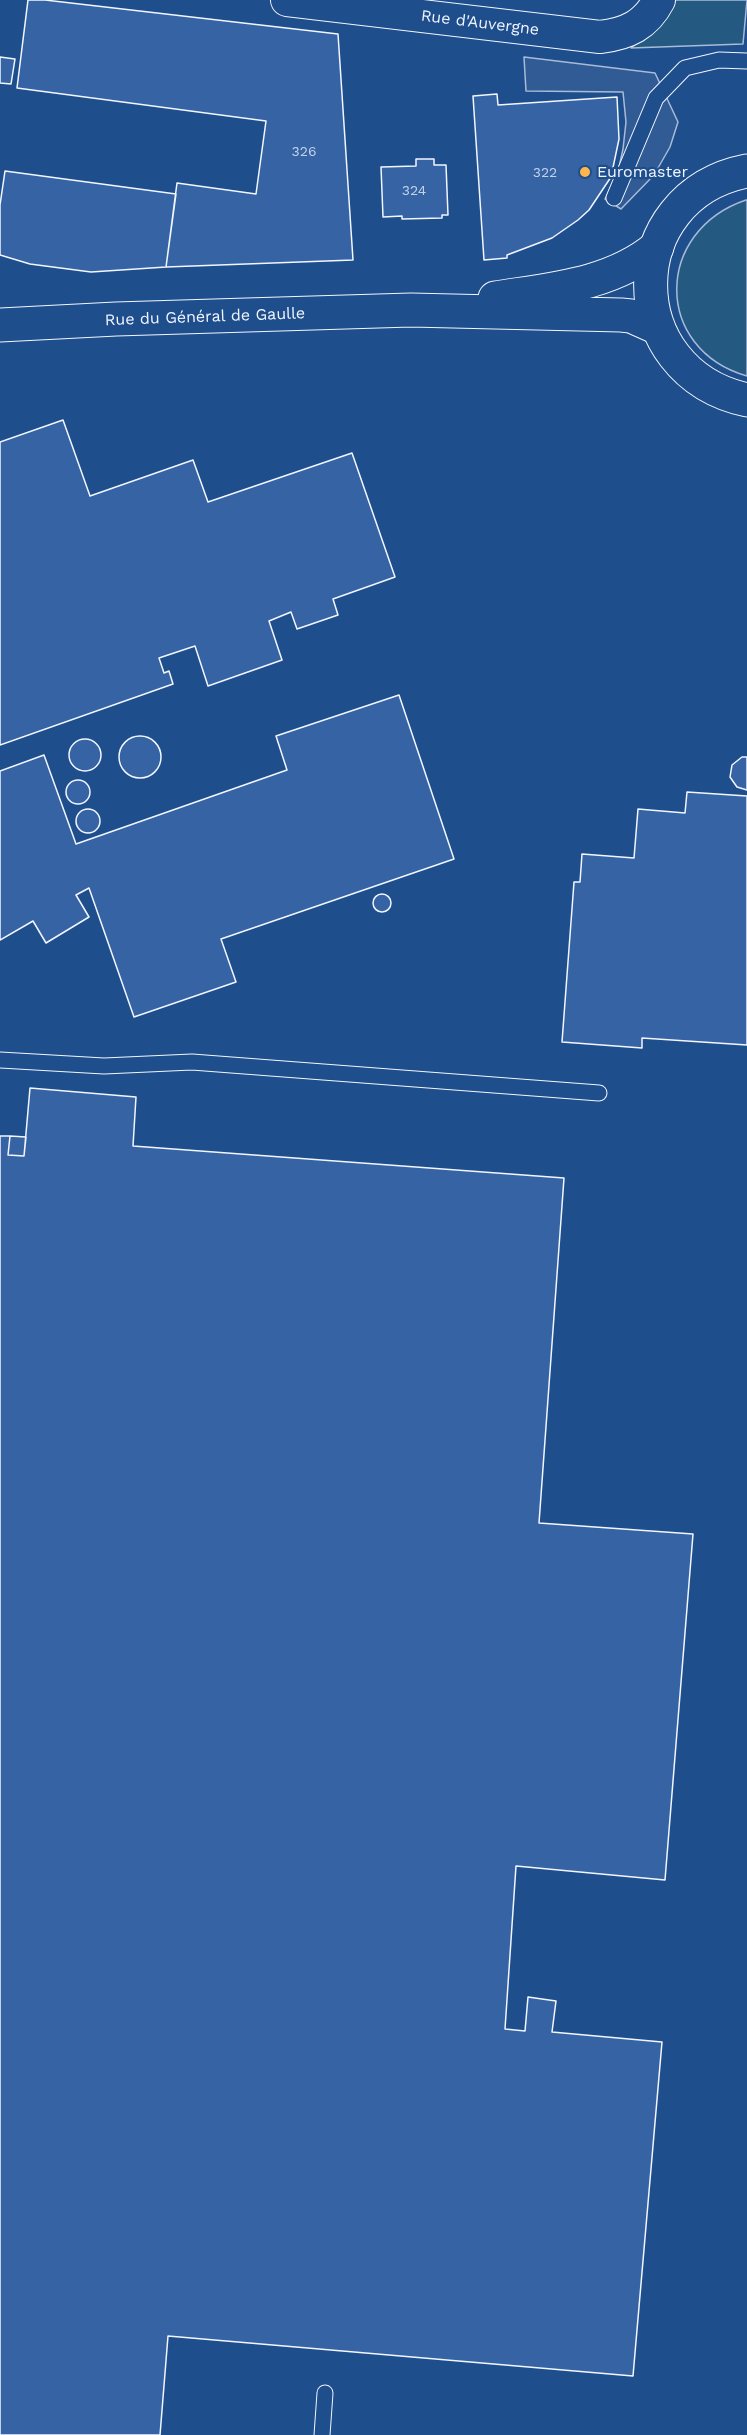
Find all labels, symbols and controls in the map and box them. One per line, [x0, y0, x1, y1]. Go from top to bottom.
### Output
street label: Rue d'Auvergne [420, 6, 540, 40]
house number: 326 [292, 144, 316, 160]
place label: Euromaster [597, 162, 688, 182]
house number: 322 [533, 165, 557, 181]
marker: Euromaster [578, 165, 592, 179]
house number: 324 [402, 183, 426, 199]
street label: Rue du Général de Gaulle [105, 304, 305, 330]

